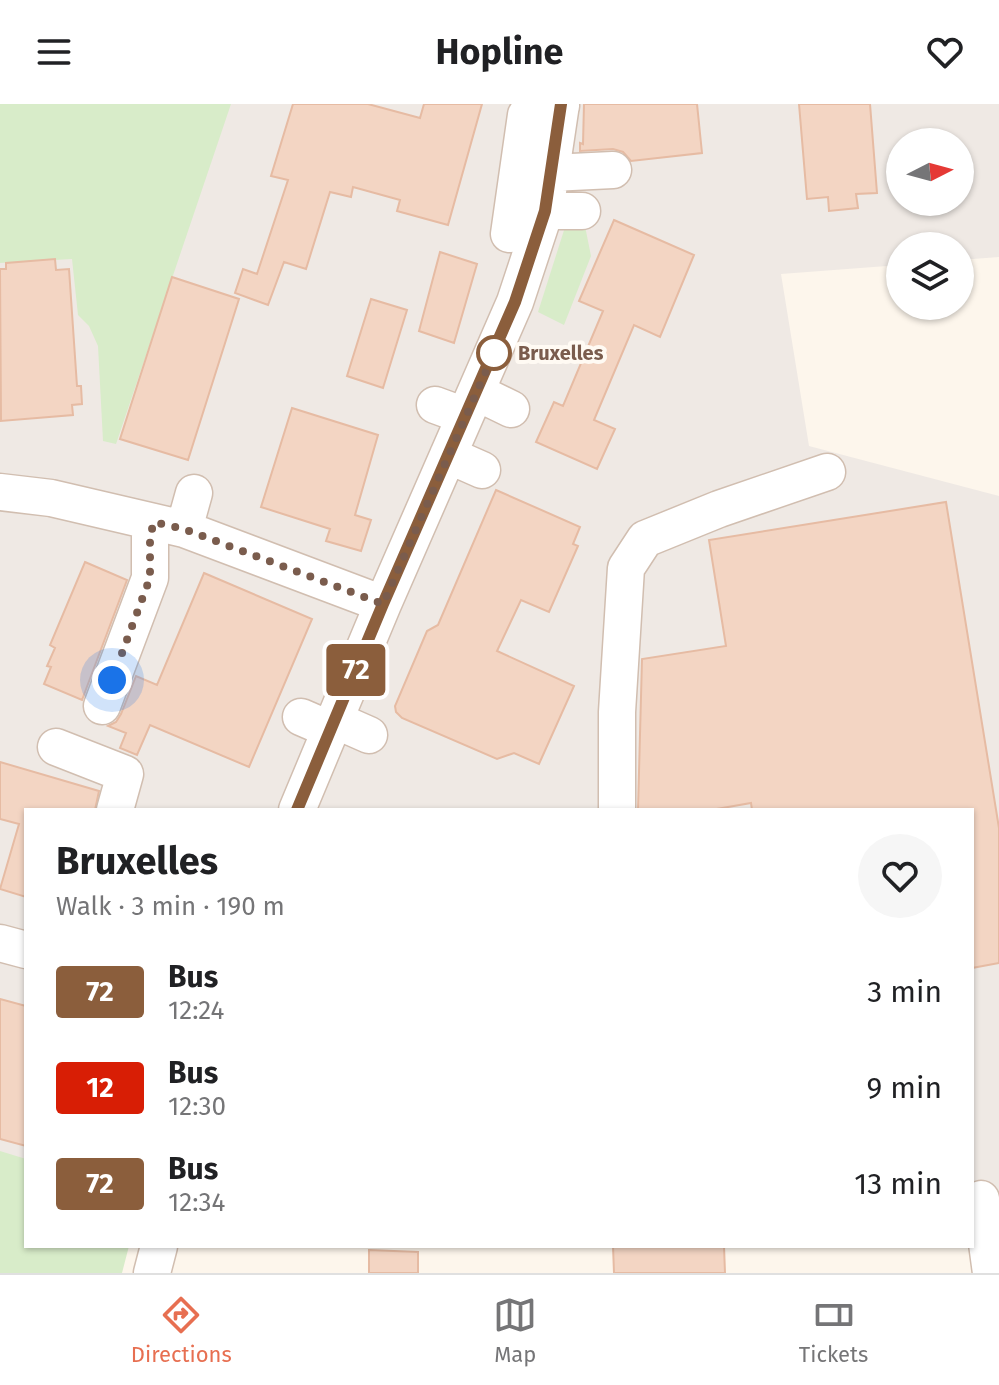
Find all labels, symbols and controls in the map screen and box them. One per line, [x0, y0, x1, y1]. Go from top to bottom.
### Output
icon: menu [32, 30, 76, 74]
text: Hopline [436, 30, 563, 74]
icon: heart [923, 30, 967, 74]
north arrow [886, 128, 974, 216]
map controls [886, 128, 974, 320]
button: layers [886, 232, 974, 320]
marker: Bruxelles [477, 336, 511, 370]
place label: Bruxelles [518, 341, 604, 365]
line badge: 72 [320, 644, 392, 696]
text: 72 [342, 653, 370, 686]
your location [92, 660, 132, 700]
button: heart [858, 834, 942, 918]
text: Bruxelles [56, 838, 218, 884]
text: Walk · 3 min · 190 m [56, 891, 285, 922]
text: Bus [168, 959, 218, 995]
text: 3 min [867, 974, 942, 1010]
text: 72 [86, 975, 114, 1008]
text: 12:24 [168, 995, 224, 1026]
text: Bus [168, 1055, 218, 1091]
text: 9 min [867, 1070, 942, 1106]
text: 12 [86, 1071, 114, 1104]
text: 12:30 [168, 1091, 226, 1122]
text: Bus [168, 1151, 218, 1187]
text: 13 min [854, 1166, 942, 1202]
text: 72 [86, 1167, 114, 1200]
text: 12:34 [168, 1187, 225, 1218]
tab: Directions [131, 1293, 232, 1368]
tab: Map [493, 1293, 537, 1368]
tab: Tickets [799, 1293, 868, 1368]

